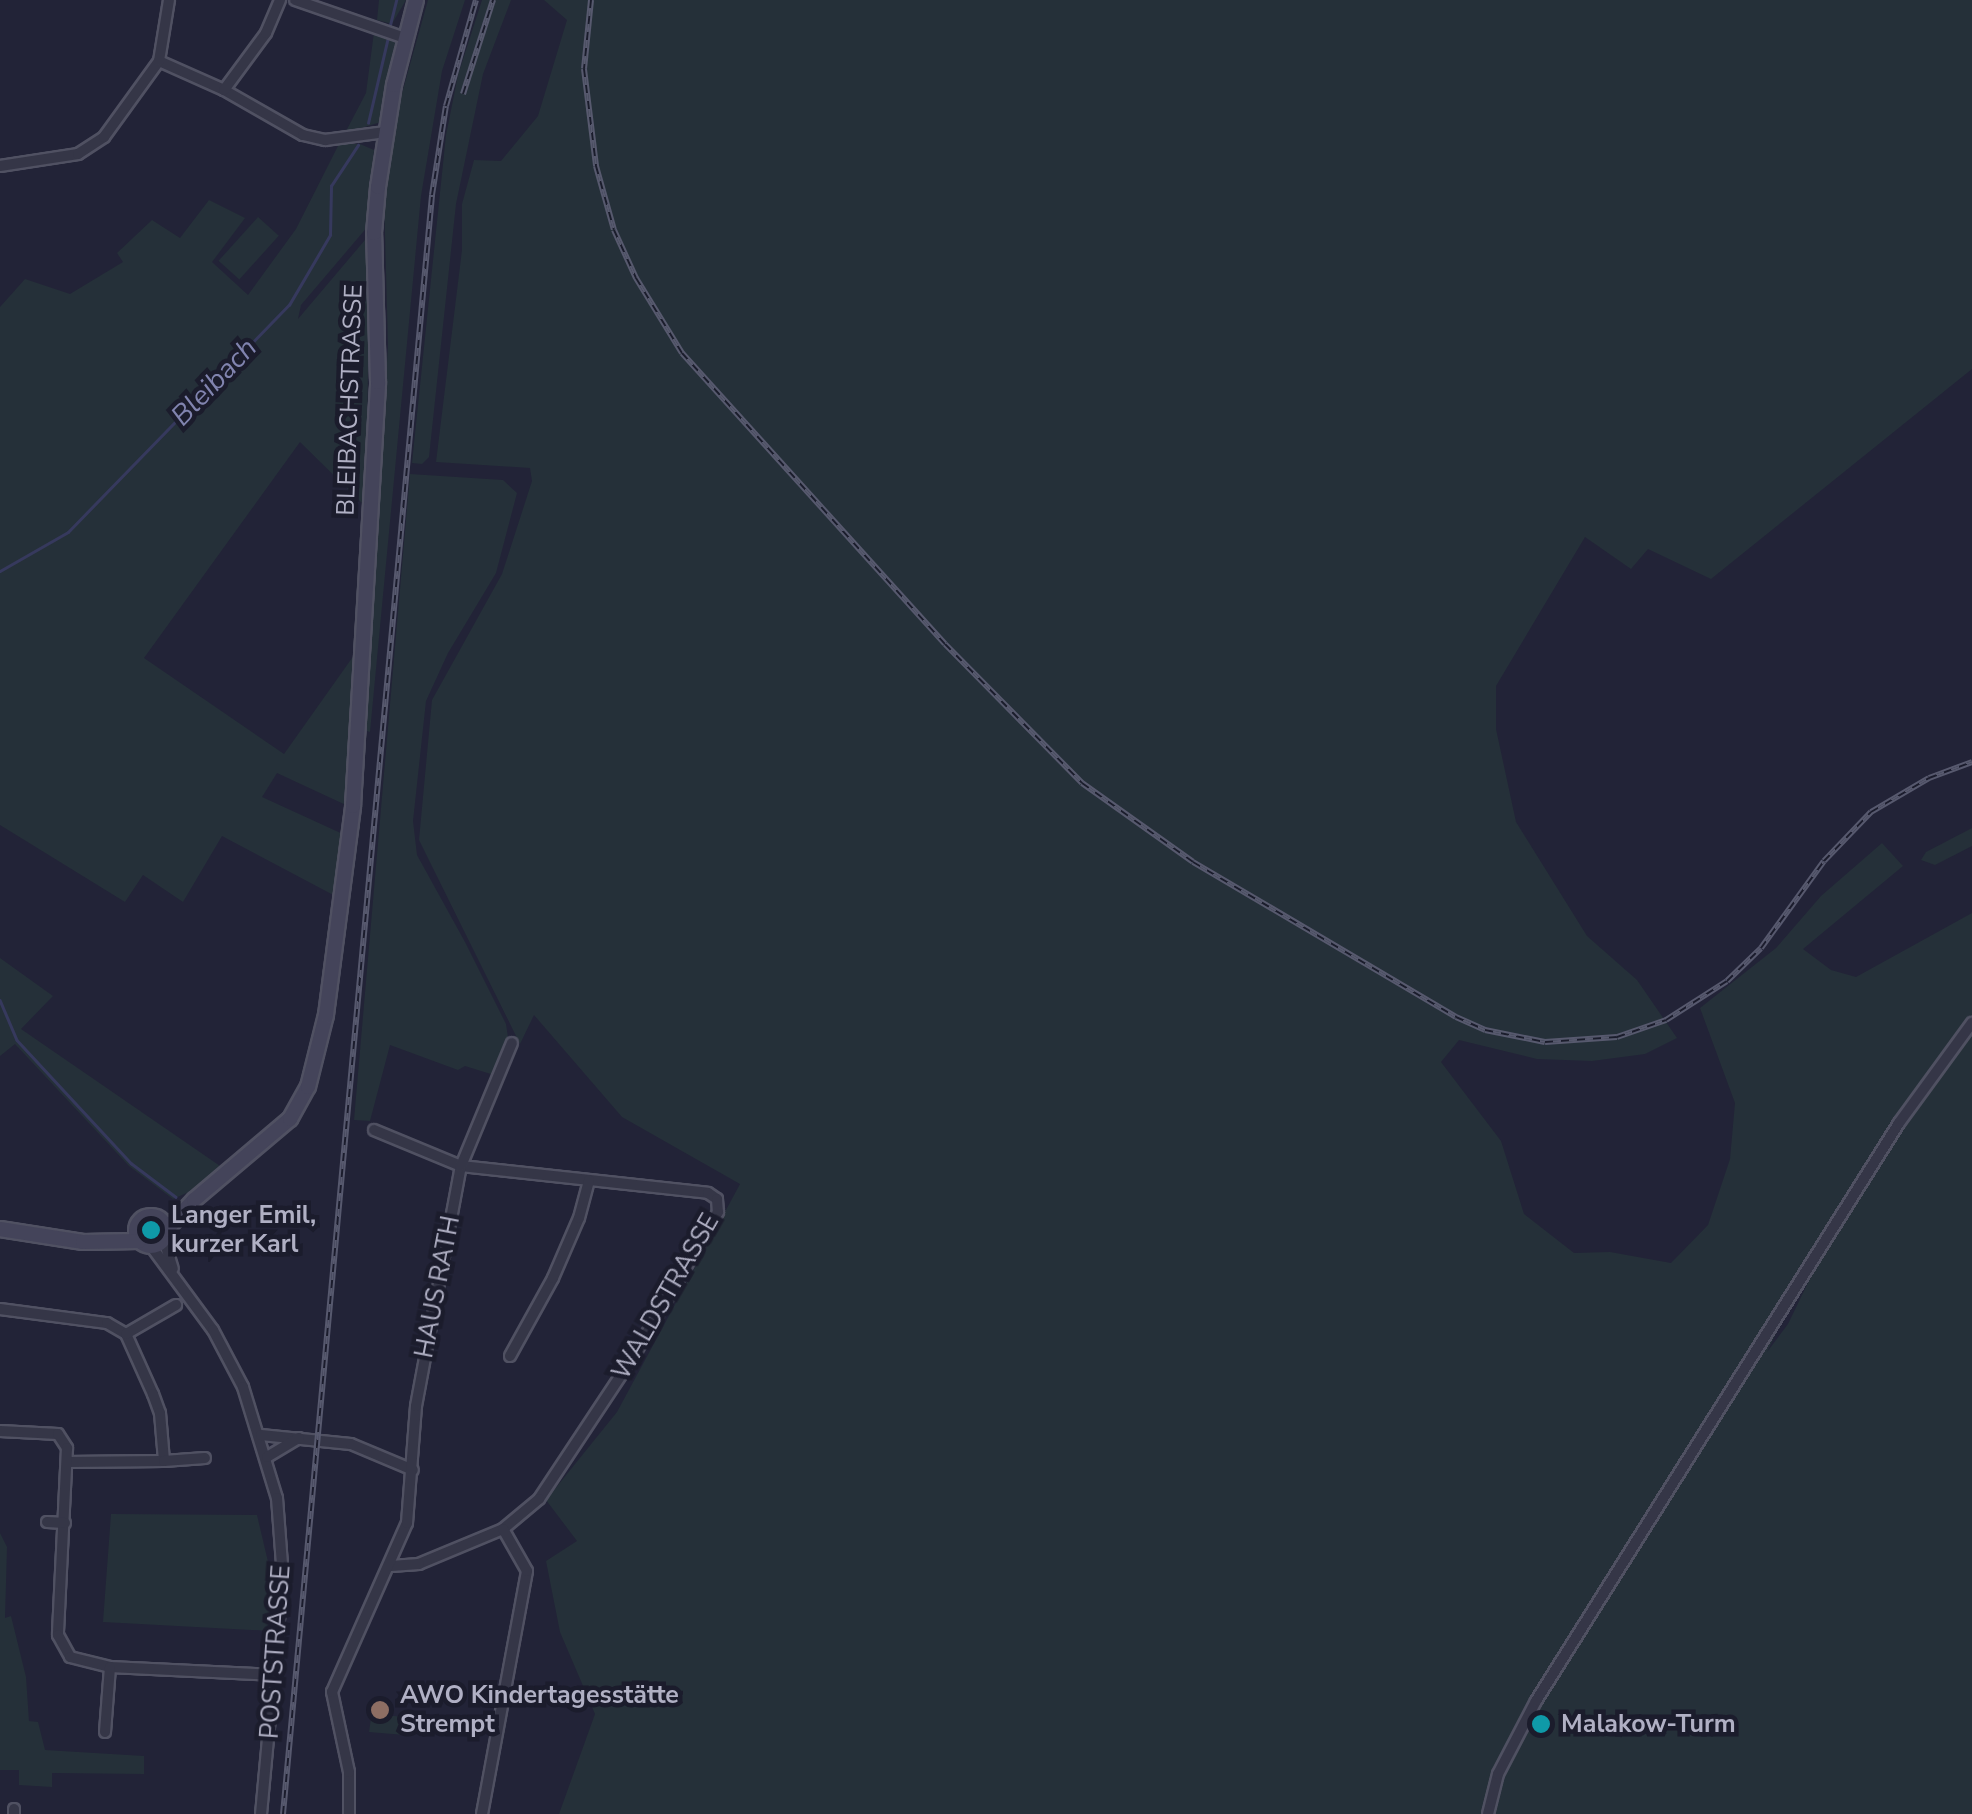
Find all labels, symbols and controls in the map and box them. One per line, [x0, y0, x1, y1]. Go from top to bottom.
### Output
street label: BLEIBACHSTRASSE [331, 284, 369, 516]
water label: Bleibach [164, 331, 264, 433]
place label: Langer Emil, kurzer Karl [171, 1201, 316, 1260]
street label: WALDSTRASSE [606, 1209, 726, 1385]
street label: HAUS RATH [410, 1213, 466, 1361]
marker: Langer Emil, kurzer Karl [140, 1219, 162, 1241]
street label: POSTSTRASSE [255, 1564, 297, 1740]
place label: AWO Kindertagesstätte Strempt [400, 1681, 679, 1740]
marker: AWO Kindertagesstätte Strempt [369, 1699, 391, 1721]
place label: Malakow-Turm [1561, 1709, 1736, 1739]
marker: Malakow-Turm [1530, 1713, 1552, 1735]

